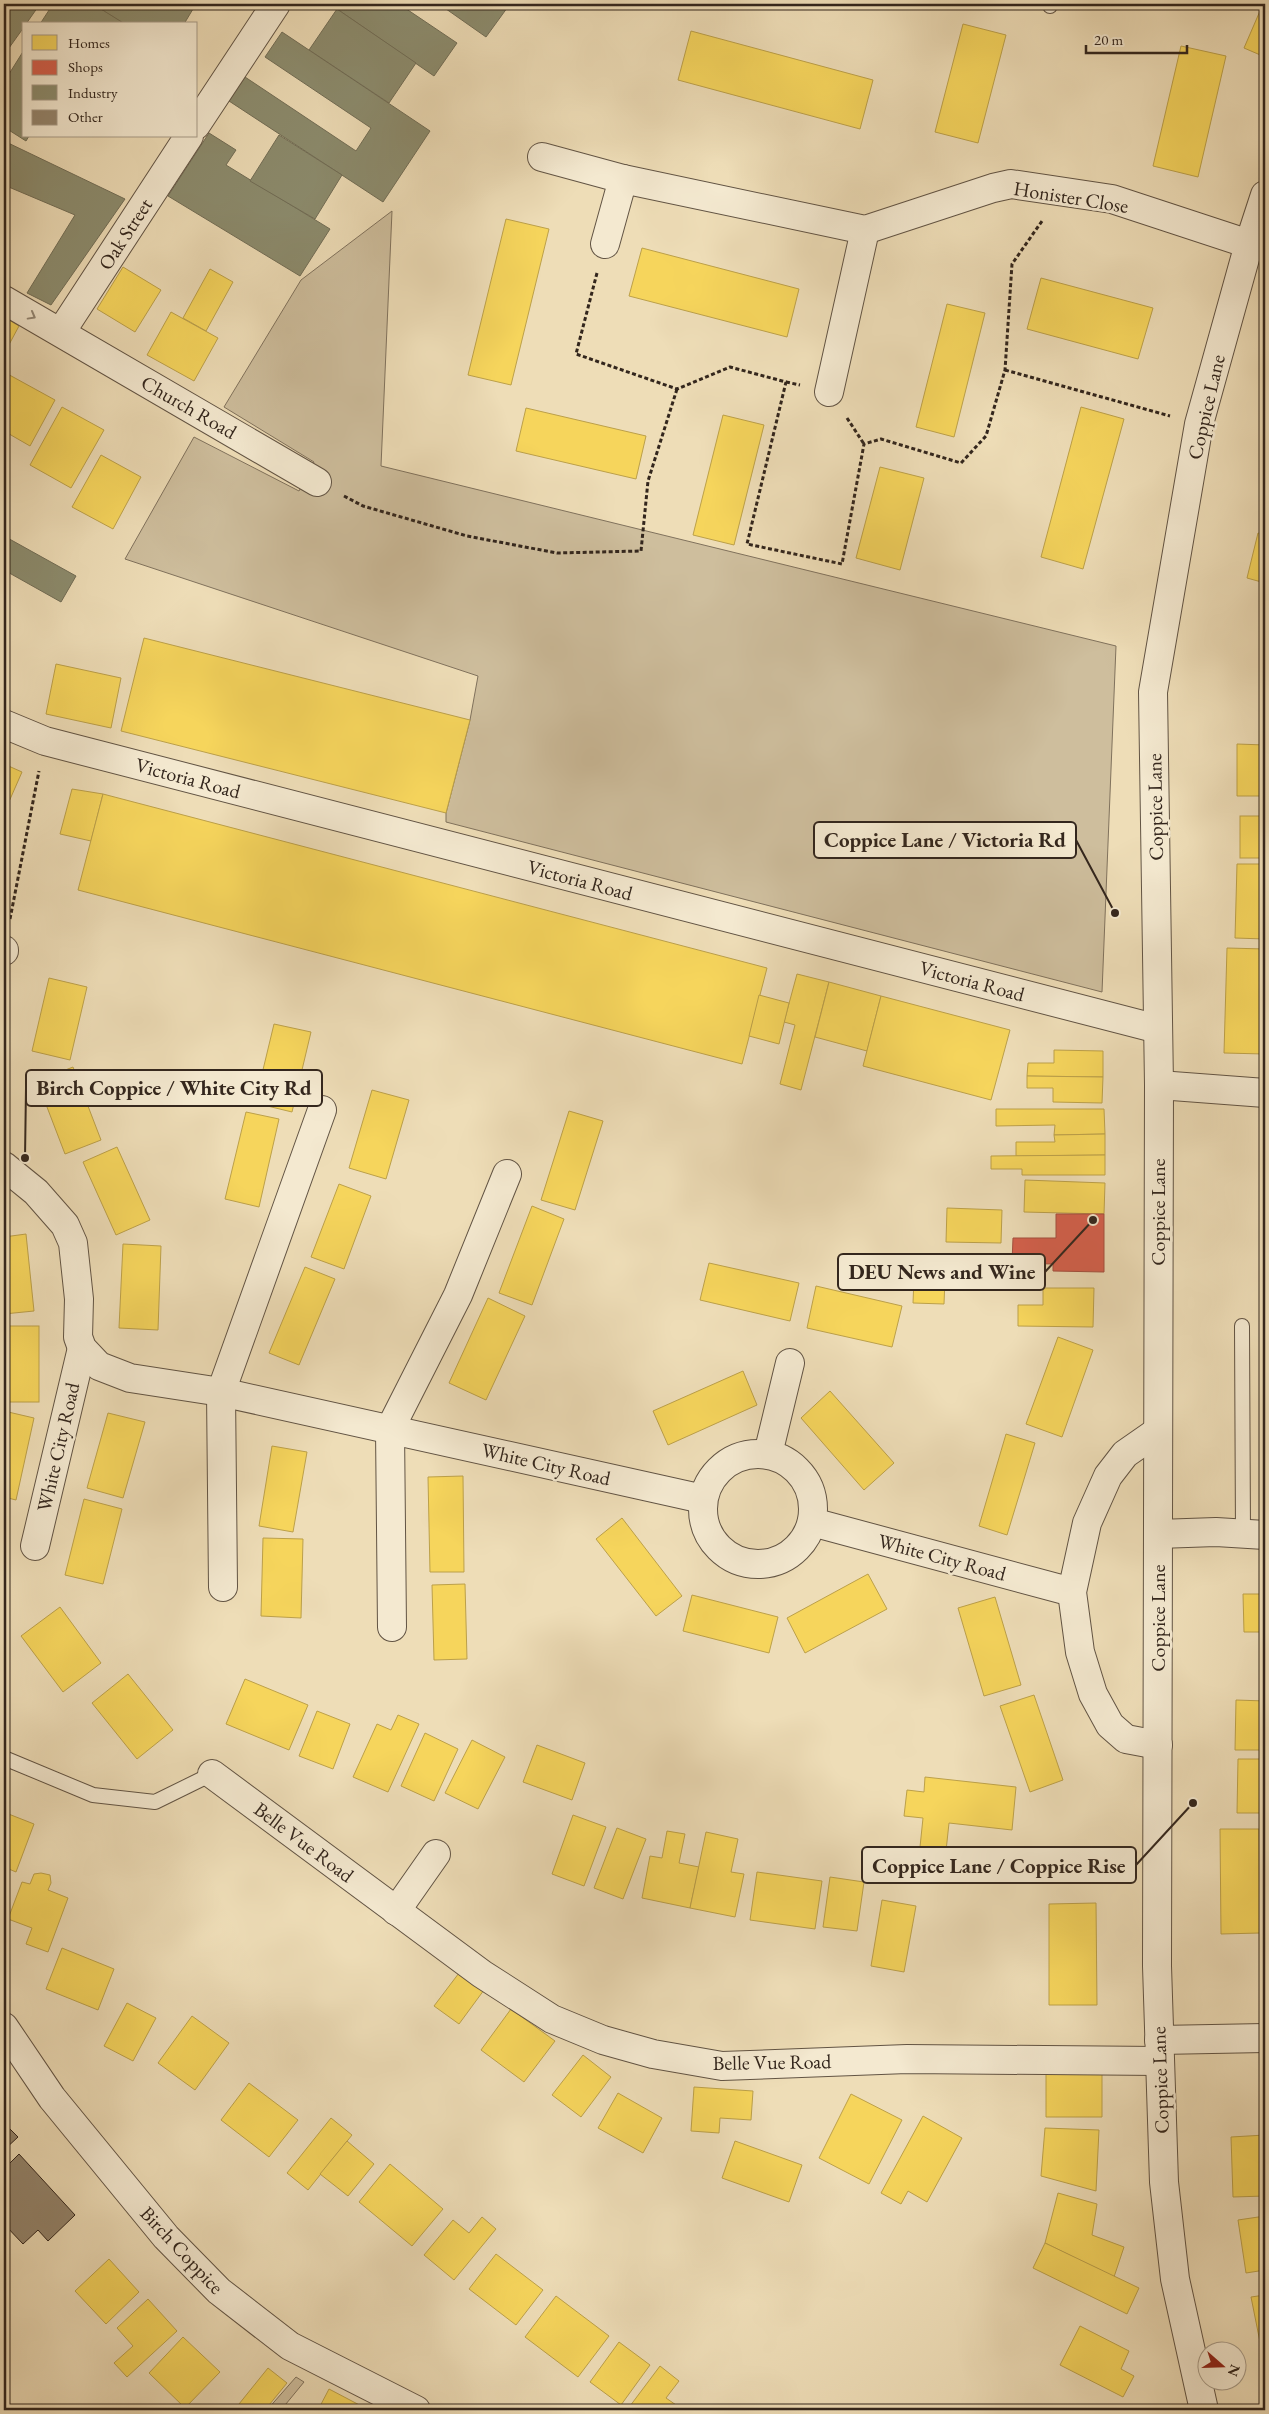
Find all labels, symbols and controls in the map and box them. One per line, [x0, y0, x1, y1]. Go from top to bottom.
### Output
legend [22, 22, 198, 138]
scale bar [1086, 22, 1188, 54]
text: 20 m [1094, 30, 1123, 49]
text: Homes [68, 33, 110, 52]
text: Shops [68, 57, 103, 76]
text: Industry [68, 83, 118, 102]
text: Other [68, 107, 103, 126]
street label: Honister Close [1012, 175, 1130, 219]
street label: Oak Street [92, 193, 158, 275]
one-way arrow [27, 310, 36, 320]
street label: Coppice Lane [1181, 352, 1231, 462]
street label: Church Road [137, 369, 242, 445]
street label: Victoria Road [133, 752, 244, 805]
street label: Coppice Lane [1141, 753, 1169, 861]
callout: Coppice Lane / Victoria Rd [814, 822, 1076, 858]
text: Coppice Lane / Victoria Rd [824, 826, 1066, 853]
street label: Victoria Road [525, 854, 636, 907]
street label: Victoria Road [917, 955, 1028, 1008]
callout: Birch Coppice / White City Rd [26, 1070, 322, 1106]
text: Birch Coppice / White City Rd [36, 1074, 312, 1101]
street label: Coppice Lane [1145, 1158, 1171, 1266]
callout: DEU News and Wine [838, 1254, 1045, 1290]
text: DEU News and Wine [848, 1258, 1036, 1285]
street label: White City Road [31, 1379, 86, 1514]
street label: White City Road [479, 1437, 614, 1492]
street label: White City Road [875, 1527, 1010, 1587]
street label: Coppice Lane [1145, 1564, 1171, 1672]
street label: Belle Vue Road [249, 1796, 360, 1889]
callout: Coppice Lane / Coppice Rise [862, 1847, 1136, 1883]
text: Coppice Lane / Coppice Rise [872, 1852, 1126, 1879]
street label: Coppice Lane [1145, 2026, 1175, 2134]
street label: Belle Vue Road [712, 2048, 832, 2076]
street label: Birch Coppice [135, 2201, 230, 2300]
north arrow [1196, 2342, 1246, 2392]
text: N [1224, 2362, 1245, 2379]

